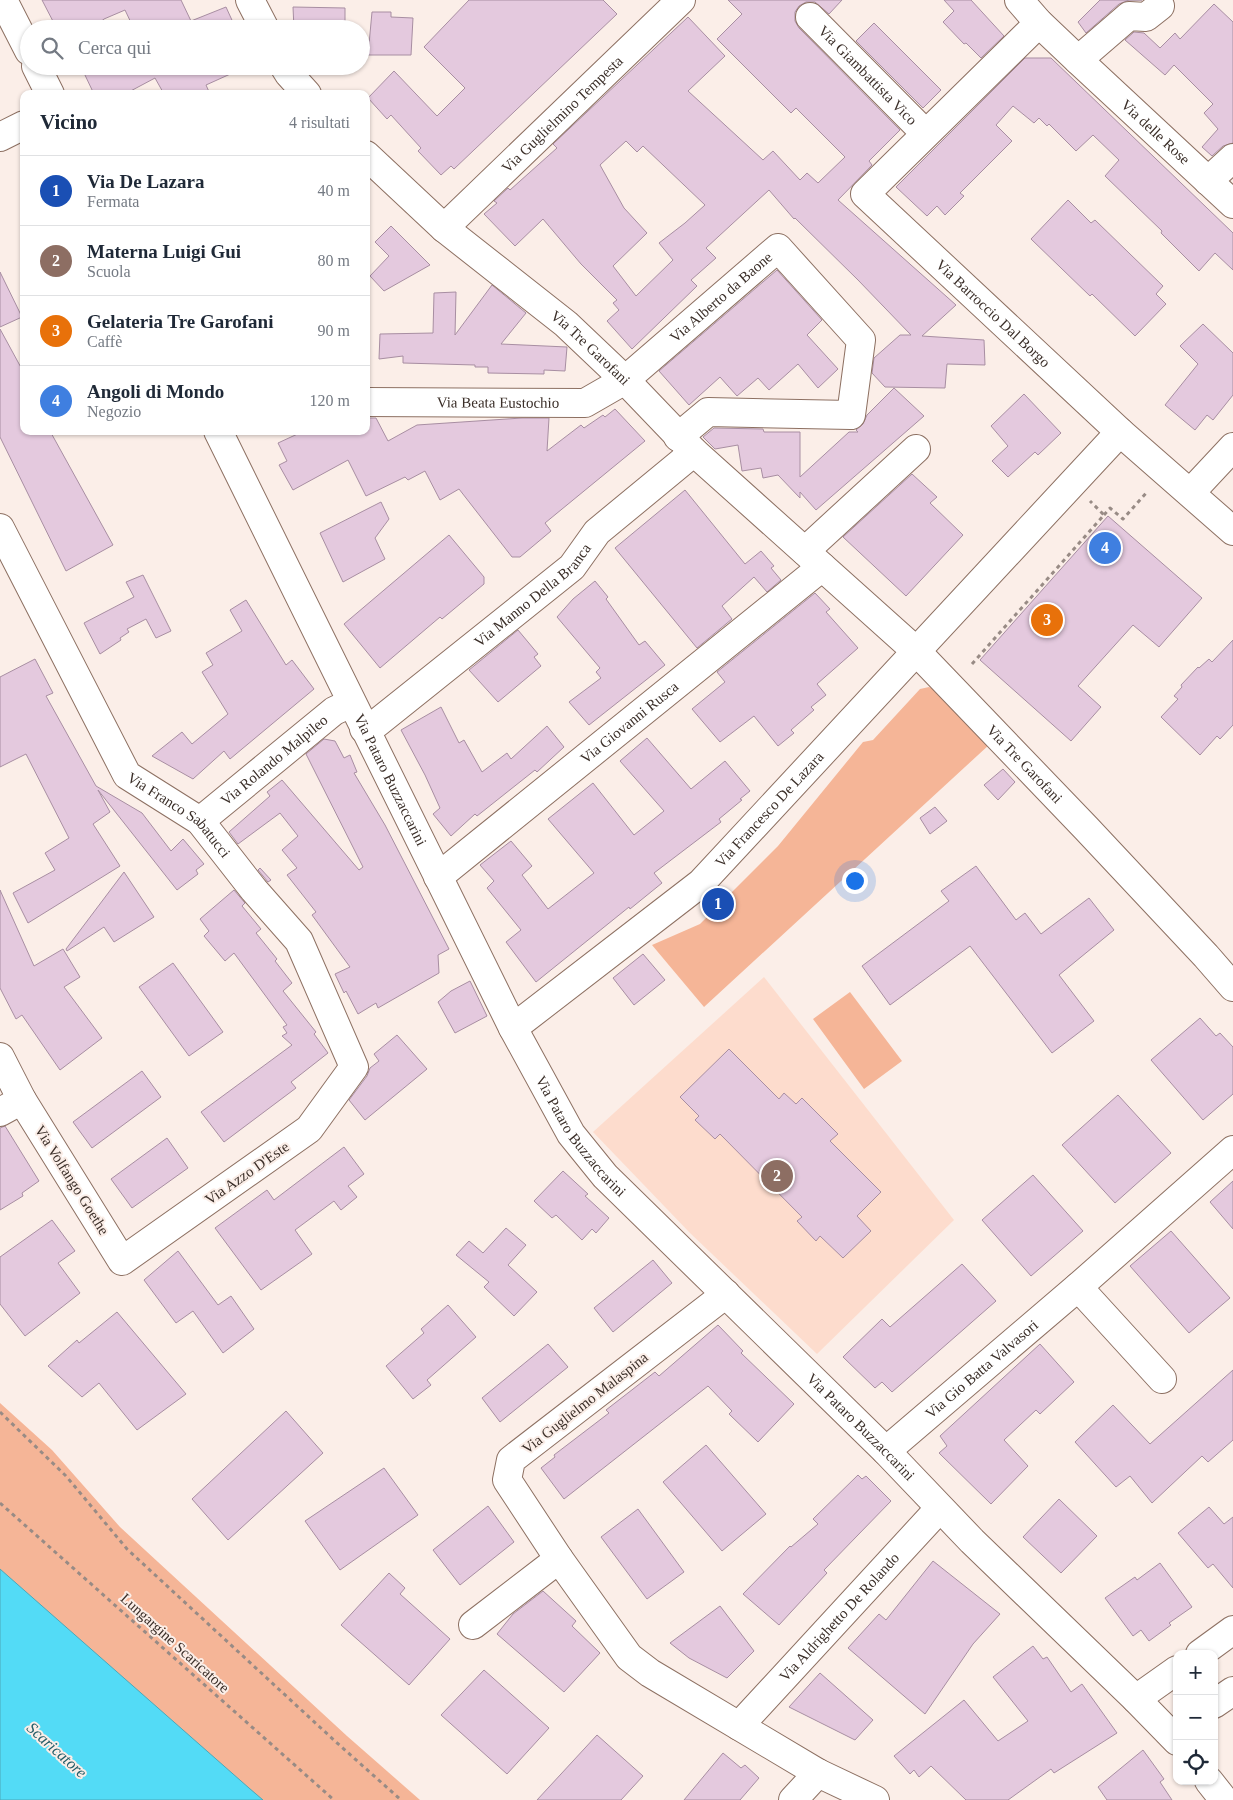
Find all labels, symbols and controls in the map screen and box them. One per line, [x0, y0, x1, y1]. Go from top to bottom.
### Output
search box [20, 20, 370, 75]
street label: Via Giambattista Vico [815, 22, 920, 128]
icon: search [38, 34, 66, 62]
text: Cerca qui [78, 37, 151, 58]
street label: Via Guglielmino Tempesta [499, 52, 626, 176]
street label: Via delle Rose [1118, 96, 1193, 168]
text: Vicino [40, 110, 98, 134]
text: 4 risultati [289, 114, 350, 131]
text: Via De Lazara [87, 171, 205, 192]
text: 1 [52, 182, 60, 199]
text: 40 m [318, 182, 350, 199]
text: Fermata [87, 193, 139, 210]
text: Materna Luigi Gui [87, 241, 241, 262]
street label: Via Alberto da Baone [667, 249, 776, 346]
text: 2 [52, 252, 60, 269]
text: 80 m [318, 252, 350, 269]
street label: Via Barroccio Dal Borgo [933, 256, 1053, 371]
text: Scuola [87, 263, 131, 280]
street label: Via Tre Garofani [548, 307, 633, 388]
text: Gelateria Tre Garofani [87, 311, 273, 332]
text: 3 [52, 322, 60, 339]
text: 90 m [318, 322, 350, 339]
text: Caffè [87, 333, 122, 350]
text: Angoli di Mondo [87, 381, 224, 402]
text: 4 [52, 392, 60, 409]
text: 120 m [310, 392, 350, 409]
street label: Via Beata Eustochio [437, 394, 559, 411]
text: Negozio [87, 403, 141, 420]
pin: 4 [1089, 529, 1121, 567]
street label: Via Manno Della Branca [471, 540, 594, 650]
pin: 3 [1031, 601, 1063, 639]
street label: Via Giovanni Rusca [577, 678, 682, 767]
street label: Via Pataro Buzzaccarini [351, 711, 430, 848]
street label: Via Rolando Malpileo [218, 712, 331, 809]
street label: Via Tre Garofani [984, 722, 1066, 806]
street label: Via Francesco De Lazara [712, 748, 827, 870]
street label: Via Franco Sabatucci [125, 769, 234, 861]
your location [842, 868, 868, 894]
pin: 1 [702, 885, 734, 923]
street label: Via Pataro Buzzaccarini [533, 1073, 629, 1200]
street label: Via Volfango Goethe [32, 1122, 112, 1238]
street label: Via Azzo D'Este [202, 1138, 292, 1208]
pin: 2 [761, 1157, 793, 1195]
street label: Via Gio Batta Valvasori [922, 1317, 1041, 1422]
street label: Via Guglielmo Malaspina [519, 1349, 651, 1457]
street label: Via Pataro Buzzaccarini [804, 1370, 918, 1484]
street label: Via Aldrighetto De Rolando [776, 1550, 902, 1685]
street label: Lungargine Scaricatore [118, 1590, 233, 1696]
map controls [1173, 1650, 1218, 1785]
button: + [1173, 1650, 1218, 1695]
button: − [1173, 1695, 1218, 1740]
water label: Scaricatore [24, 1719, 90, 1781]
button: locate [1173, 1740, 1218, 1785]

